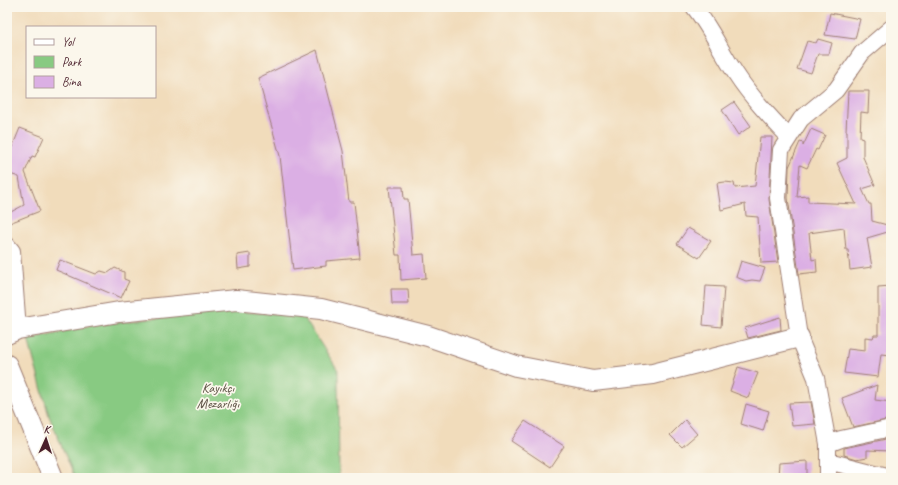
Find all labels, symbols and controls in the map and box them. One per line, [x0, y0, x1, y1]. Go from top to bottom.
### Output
legend [26, 26, 156, 98]
text: Yol [62, 34, 76, 50]
text: Park [62, 54, 83, 70]
text: Bina [62, 74, 82, 90]
park label: Kayıkçı Mezarlığı [197, 379, 241, 412]
north arrow [26, 419, 66, 459]
text: K [43, 422, 52, 436]

